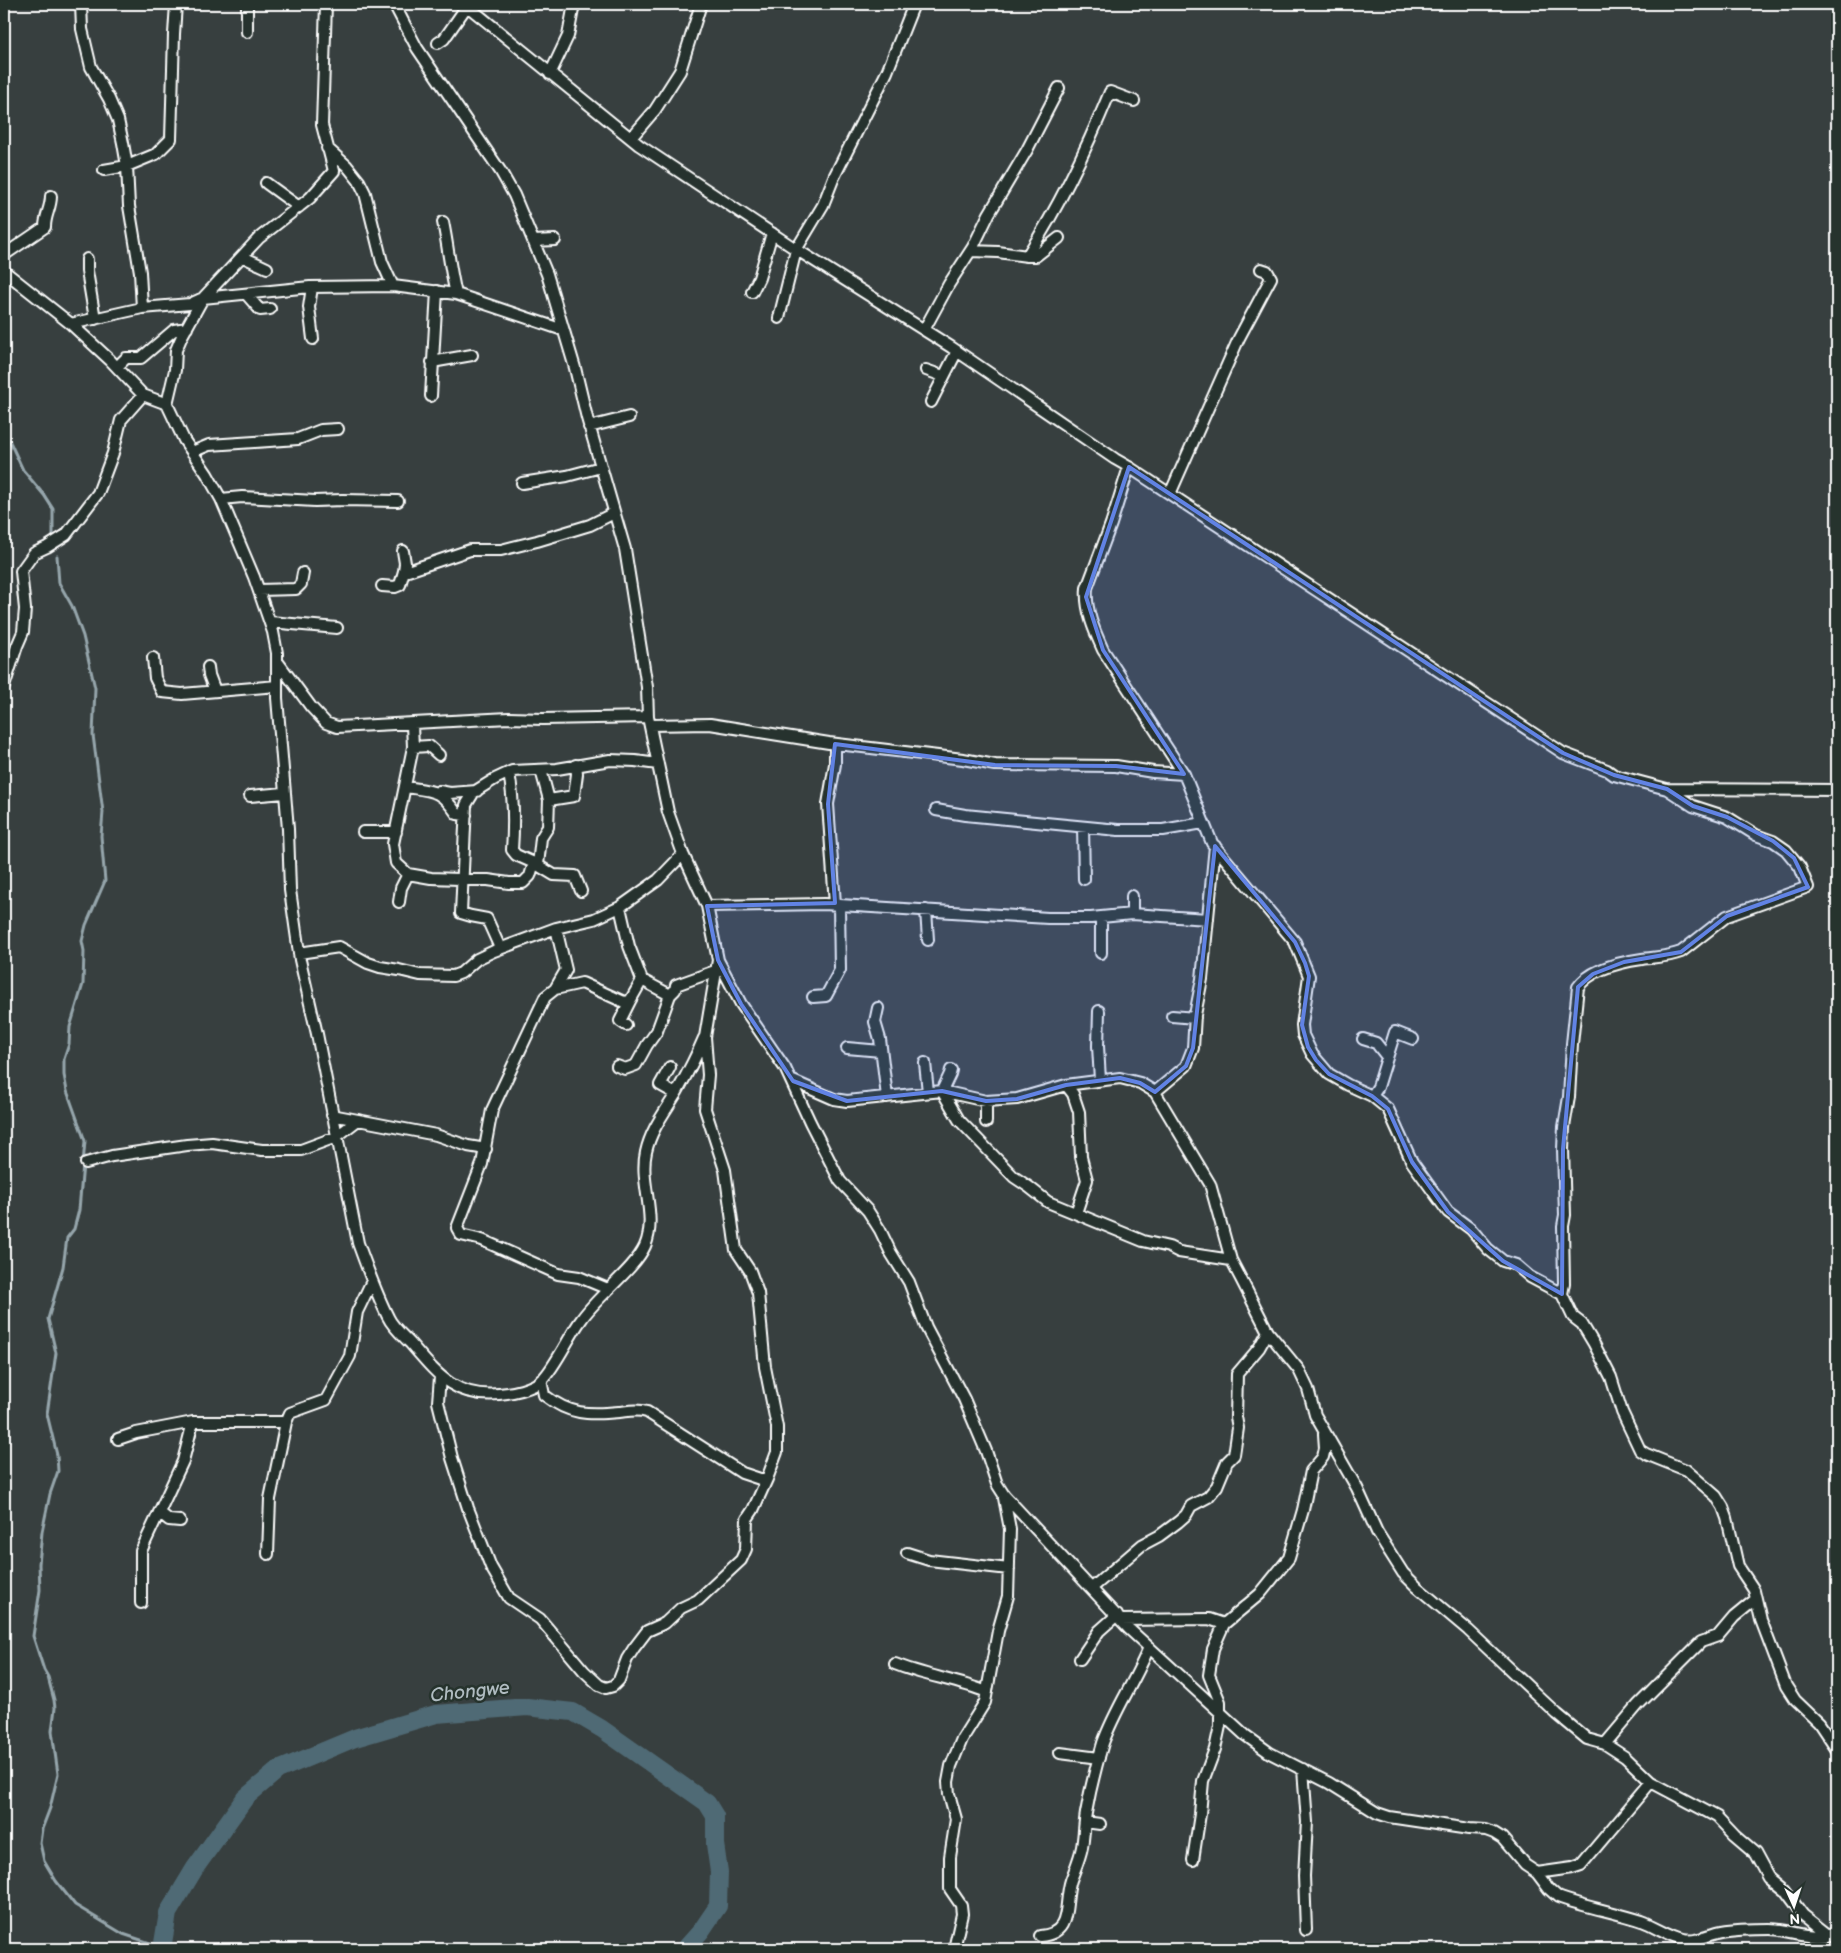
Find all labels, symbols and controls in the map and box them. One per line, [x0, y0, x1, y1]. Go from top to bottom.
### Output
water label: Chongwe [429, 1676, 511, 1708]
north arrow [1768, 1880, 1818, 1930]
text: N [1789, 1910, 1800, 1927]

